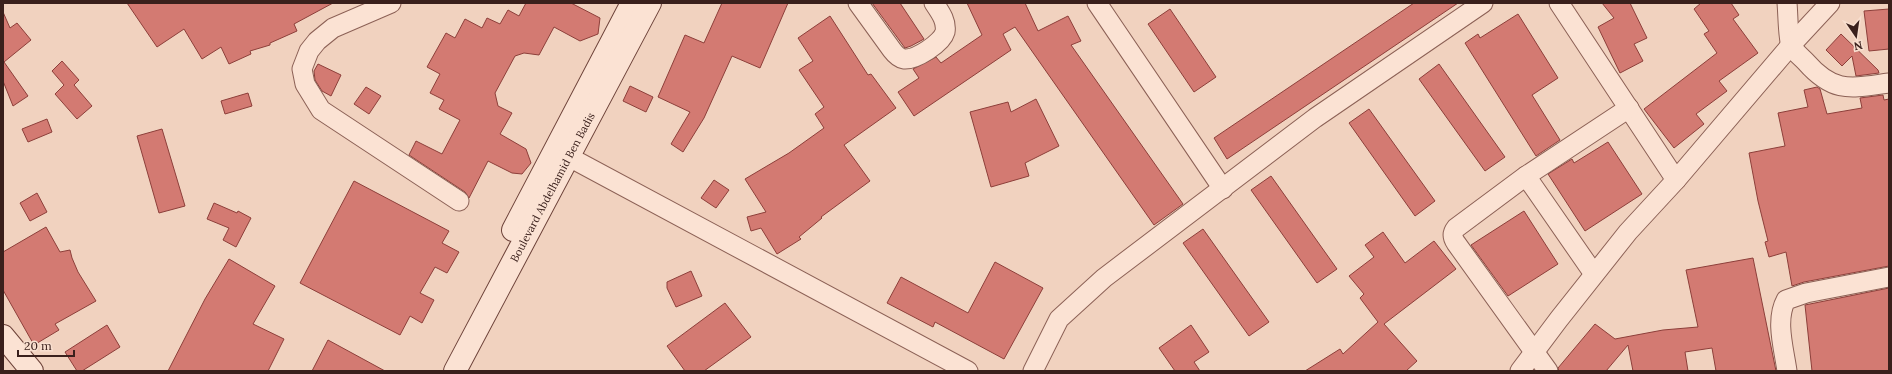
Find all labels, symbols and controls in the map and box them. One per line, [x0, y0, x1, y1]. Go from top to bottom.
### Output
north arrow [1836, 16, 1876, 56]
text: N [1852, 38, 1864, 54]
street label: Boulevard Abdelhamid Ben Badis [507, 110, 598, 264]
scale bar [18, 332, 74, 358]
text: 20 m [24, 338, 52, 353]

